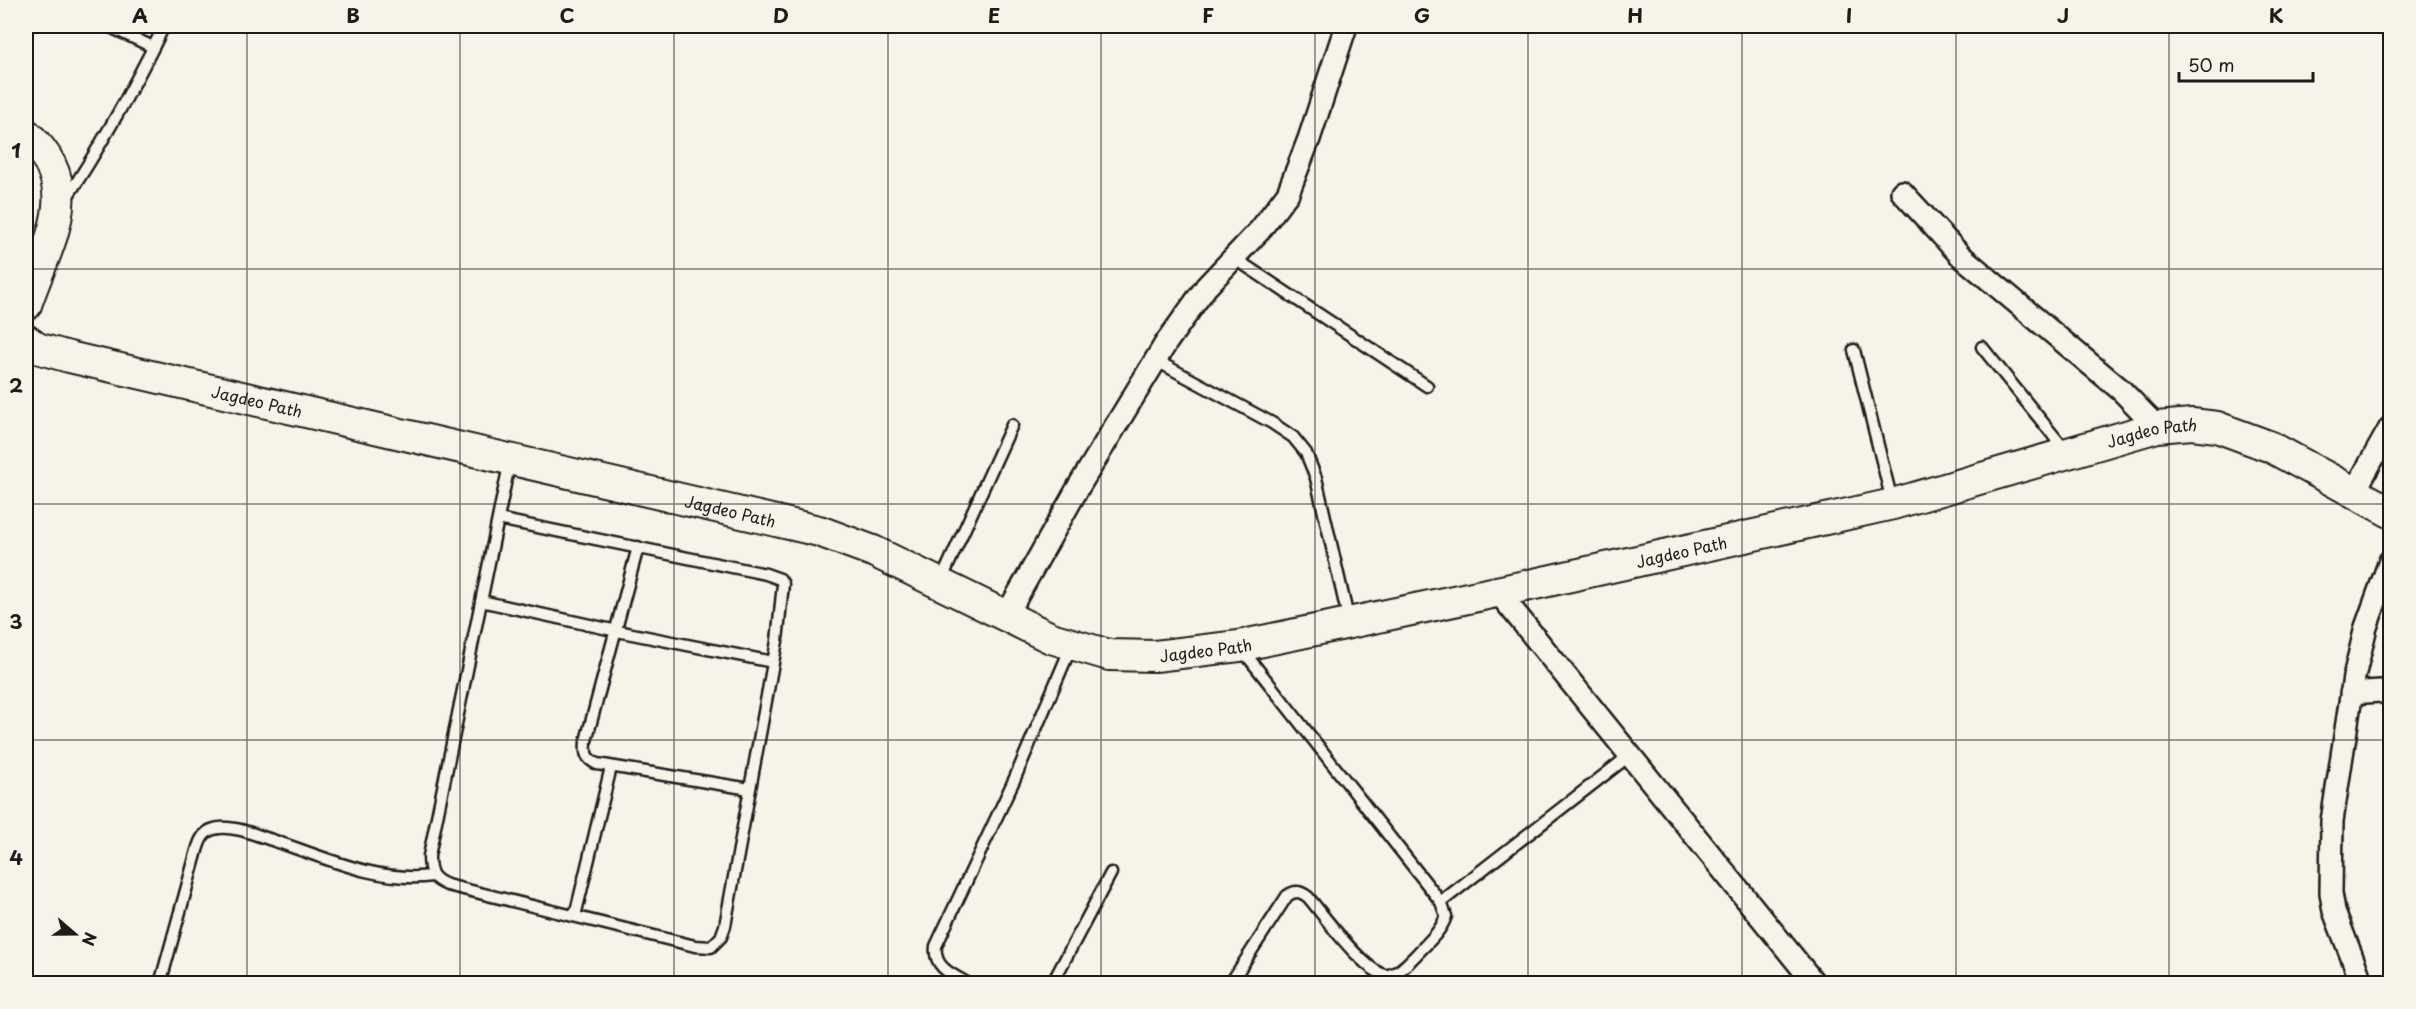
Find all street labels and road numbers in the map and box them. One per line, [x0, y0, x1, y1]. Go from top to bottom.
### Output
street label: Jagdeo Path [209, 378, 305, 423]
street label: Jagdeo Path [2104, 412, 2199, 453]
street label: Jagdeo Path [683, 488, 778, 533]
street label: Jagdeo Path [1634, 529, 1729, 573]
street label: Jagdeo Path [1158, 632, 1254, 667]

